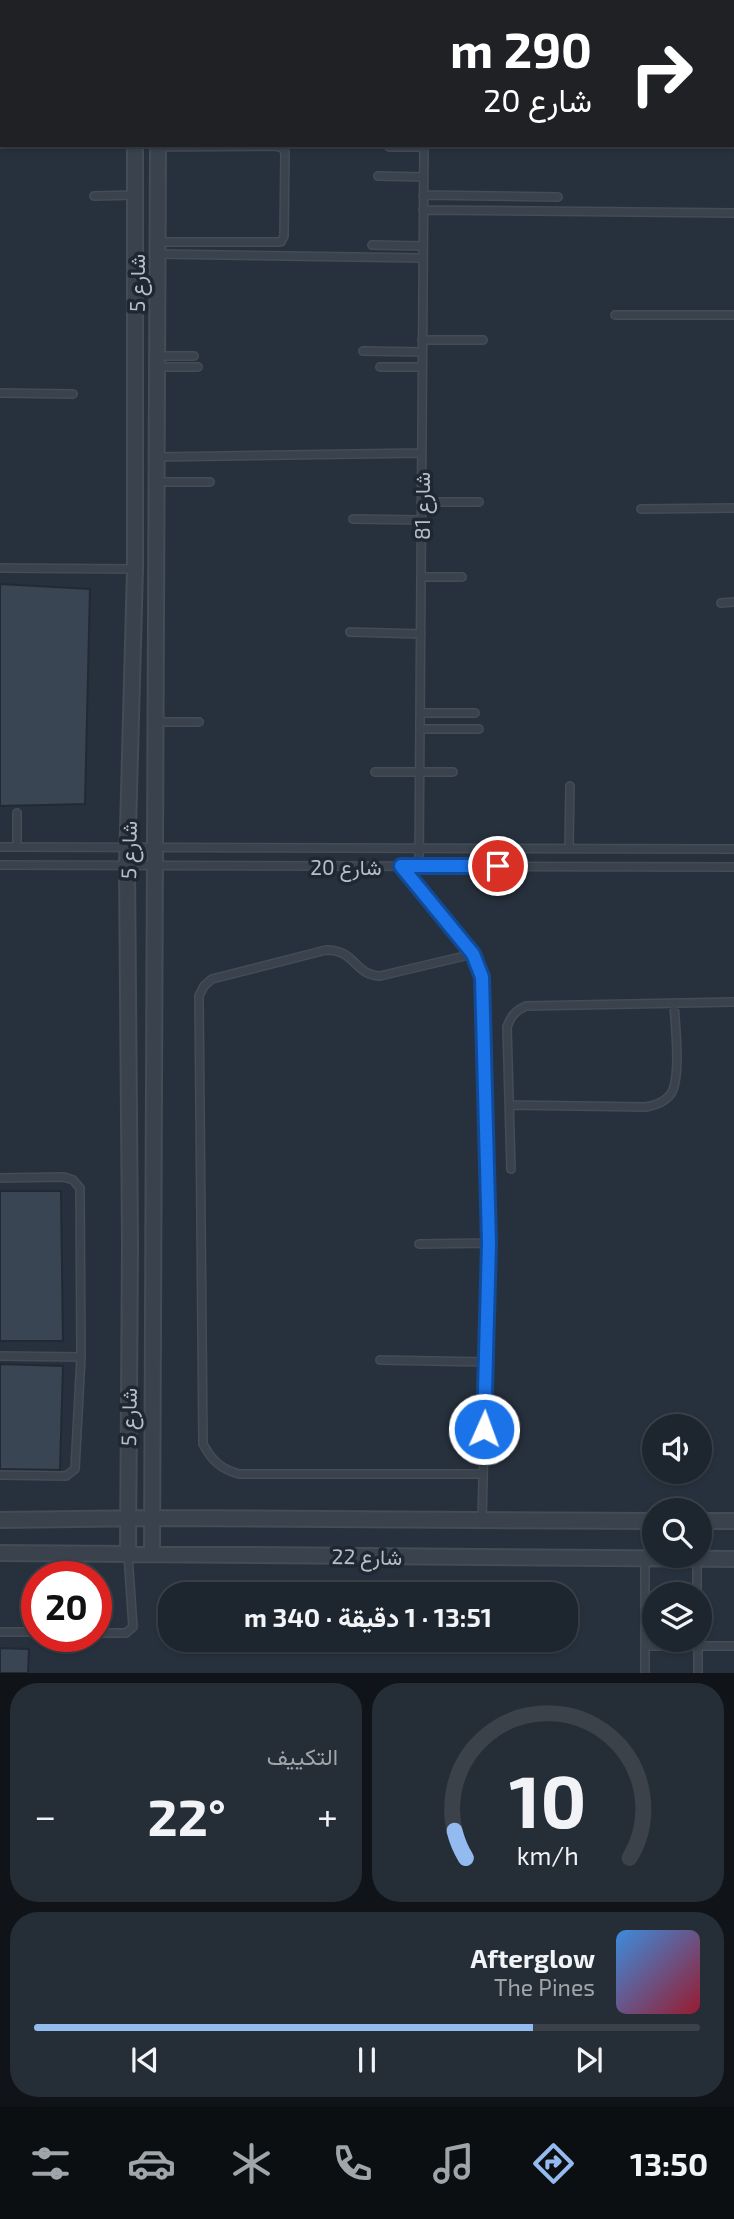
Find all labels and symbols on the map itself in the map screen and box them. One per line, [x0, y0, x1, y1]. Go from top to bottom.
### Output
street label: شارع 5 [124, 254, 152, 312]
street label: شارع 81 [409, 472, 437, 540]
street label: شارع 5 [115, 821, 144, 879]
pin [468, 836, 528, 896]
street label: شارع 20 [310, 854, 382, 882]
street label: شارع 5 [115, 1388, 144, 1446]
position arrow [447, 1392, 521, 1466]
street label: شارع 22 [331, 1543, 402, 1572]
speed limit sign: 20 [21, 1561, 112, 1652]

